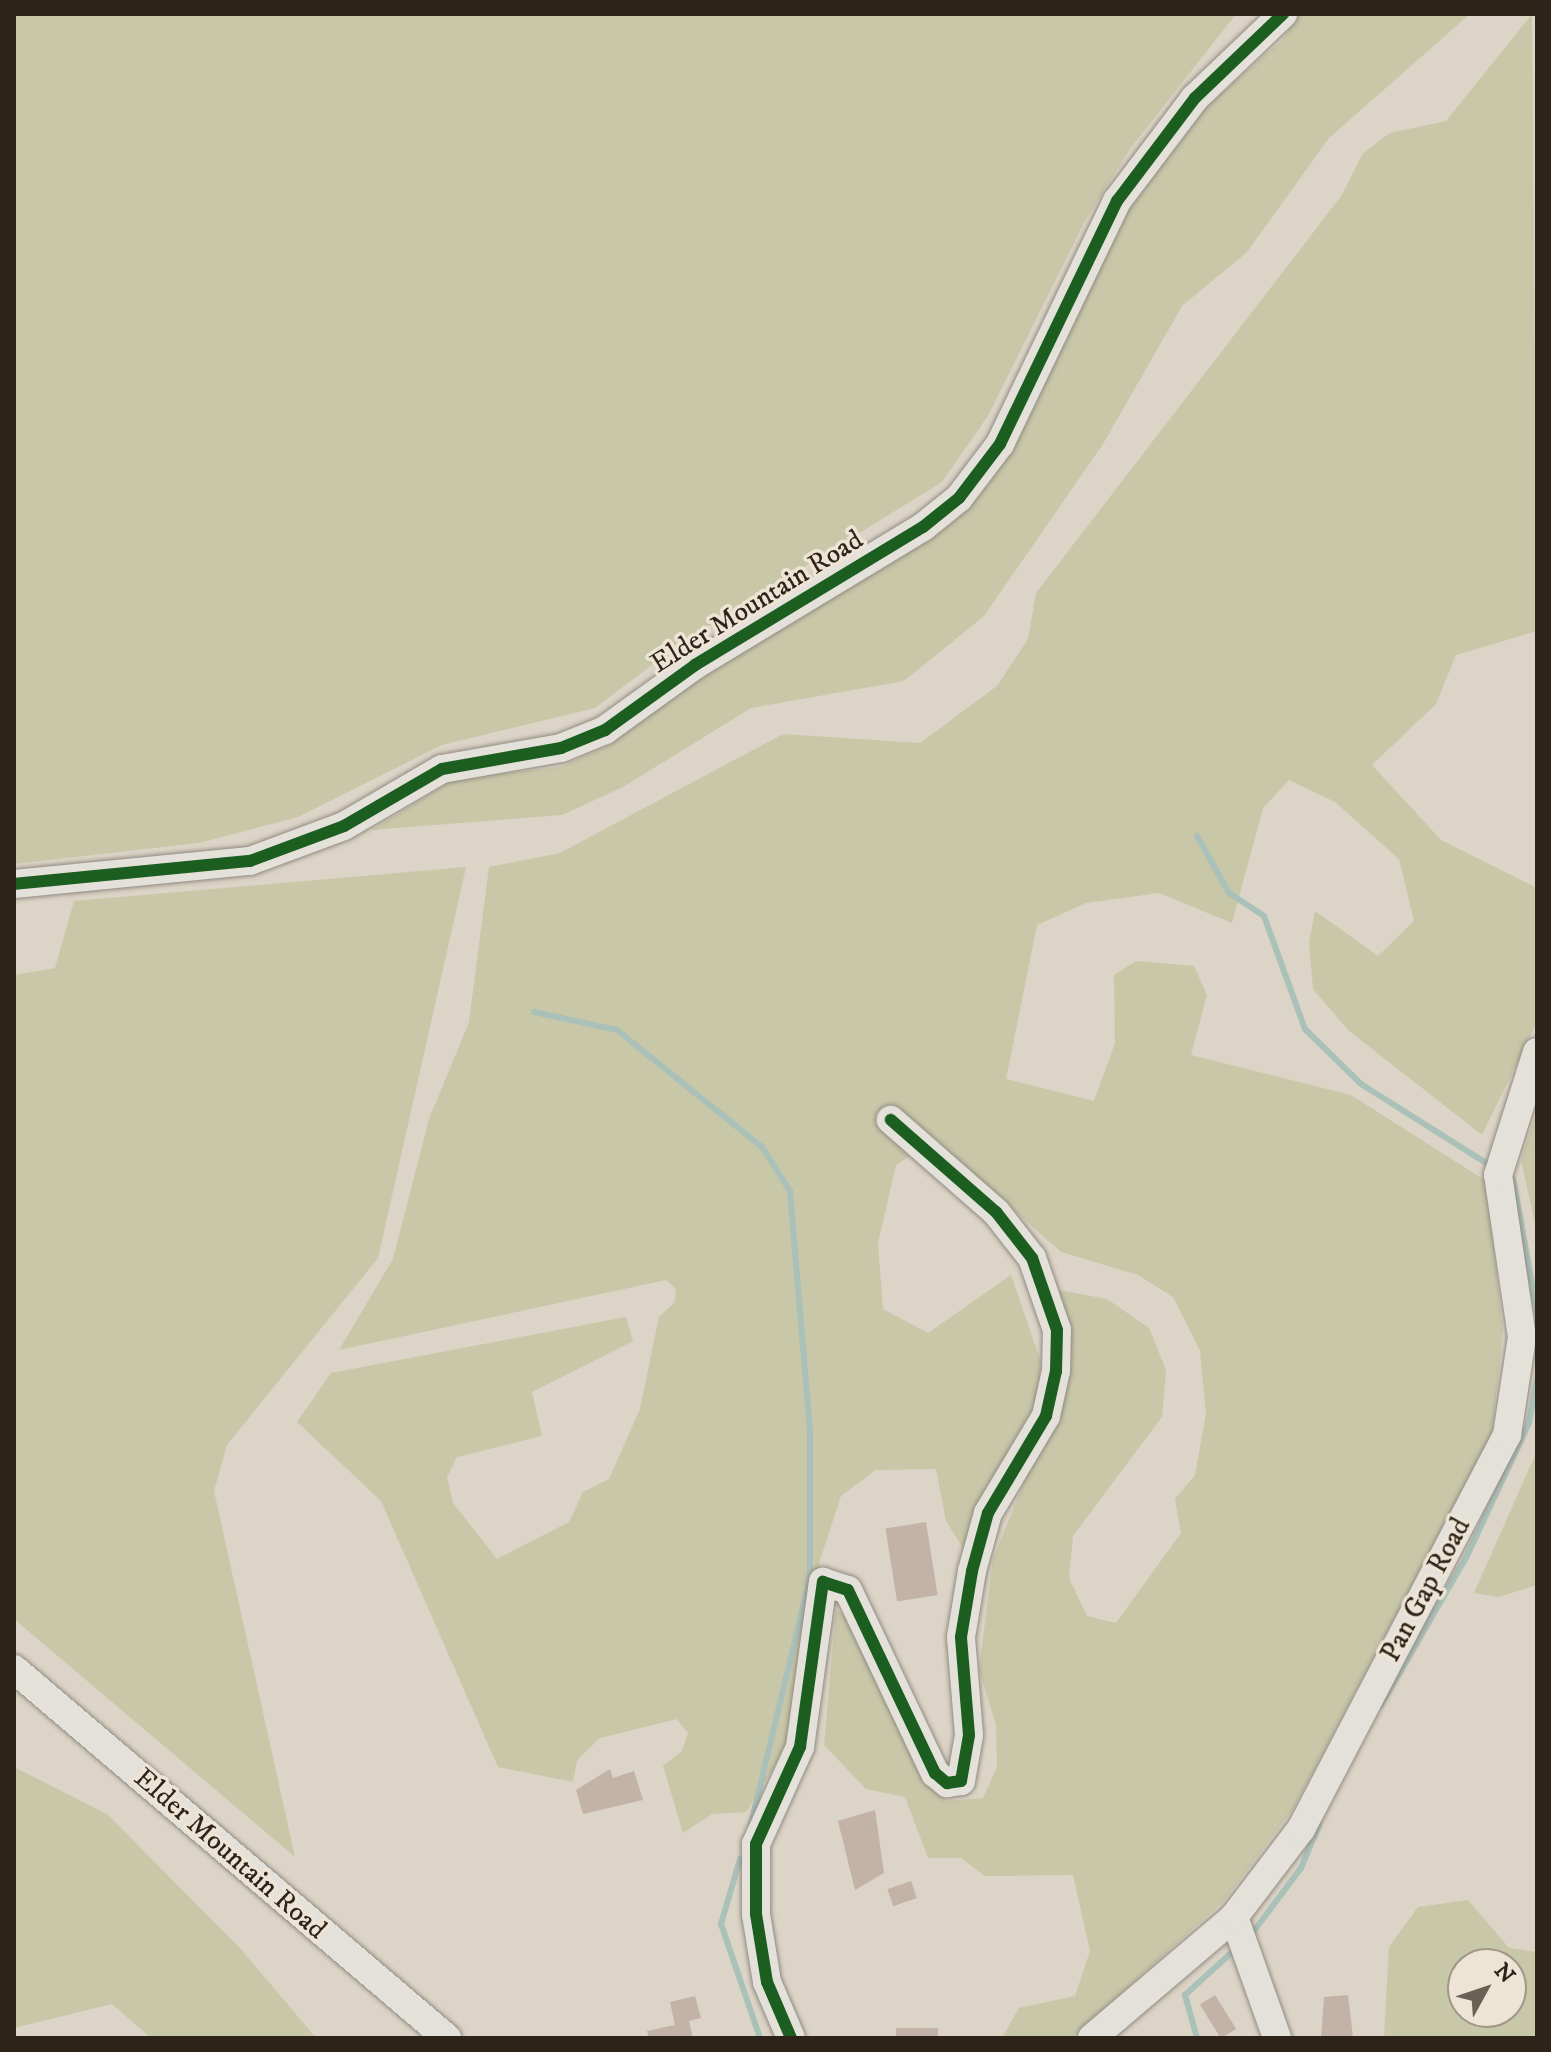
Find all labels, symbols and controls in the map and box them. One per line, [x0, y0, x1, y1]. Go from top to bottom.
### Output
street label: Elder Mountain Road [645, 523, 869, 681]
street label: Pan Gap Road [1374, 1512, 1478, 1668]
street label: Elder Mountain Road [127, 1761, 333, 1947]
north arrow [1447, 1948, 1527, 2028]
text: N [1488, 1958, 1520, 1989]

